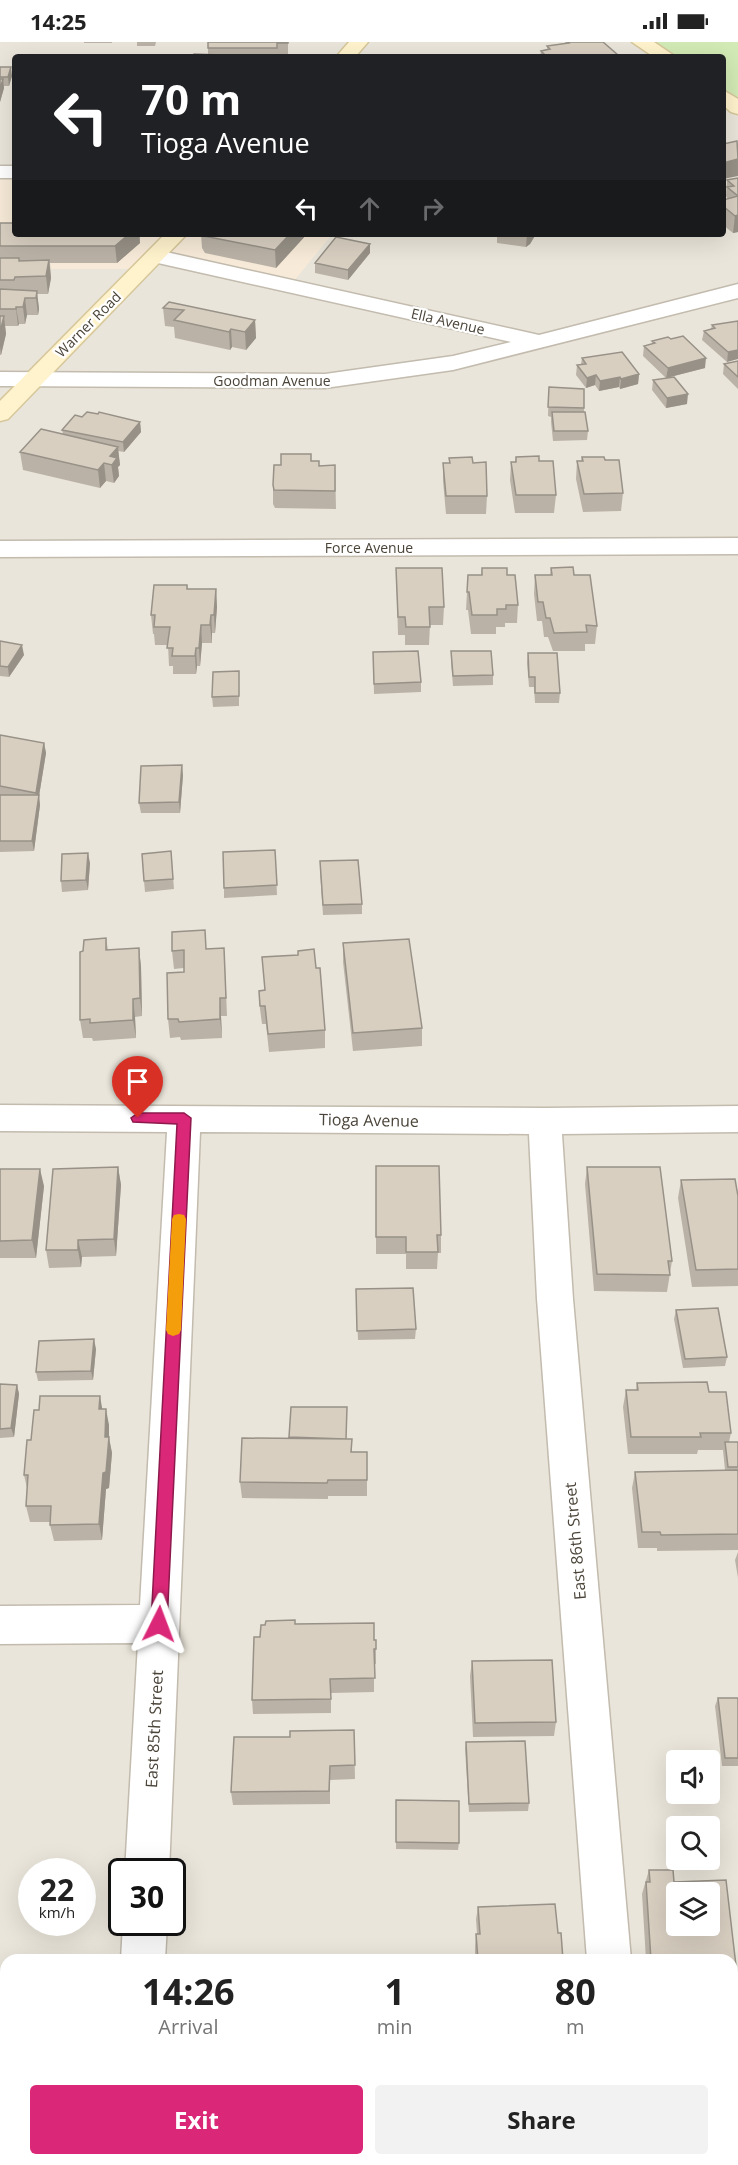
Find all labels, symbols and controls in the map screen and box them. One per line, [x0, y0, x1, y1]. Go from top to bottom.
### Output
text: 14:25 [30, 6, 87, 36]
text: 70 m [141, 70, 241, 127]
icon: left [42, 78, 120, 156]
text: Tioga Avenue [141, 124, 310, 161]
icon: left [290, 192, 323, 225]
icon: ahead [353, 192, 386, 225]
icon: right [416, 192, 449, 225]
street label: Warner Road [51, 287, 125, 361]
street label: Ella Avenue [409, 303, 487, 339]
street label: Goodman Avenue [213, 371, 331, 390]
street label: Force Avenue [325, 538, 413, 557]
pin [112, 1056, 163, 1118]
icon: arrive [121, 1065, 154, 1098]
street label: Tioga Avenue [319, 1108, 419, 1132]
street label: East 86th Street [559, 1481, 591, 1601]
position arrow [127, 1592, 191, 1656]
street label: East 85th Street [140, 1669, 168, 1788]
map controls [666, 1750, 720, 1936]
button: sound [666, 1750, 720, 1804]
button: search [666, 1816, 720, 1870]
speed limit sign: 30 [108, 1858, 186, 1936]
text: 22 [40, 1869, 74, 1910]
button: layers [666, 1882, 720, 1936]
text: km/h [39, 1902, 75, 1922]
text: 14:26 [142, 1967, 235, 2016]
text: 1 [384, 1967, 405, 2016]
text: 80 [555, 1967, 596, 2016]
text: Arrival [158, 2013, 219, 2040]
text: min [377, 2013, 413, 2040]
text: m [566, 2013, 585, 2040]
button: Exit [30, 2085, 363, 2154]
button: Share [375, 2085, 708, 2154]

